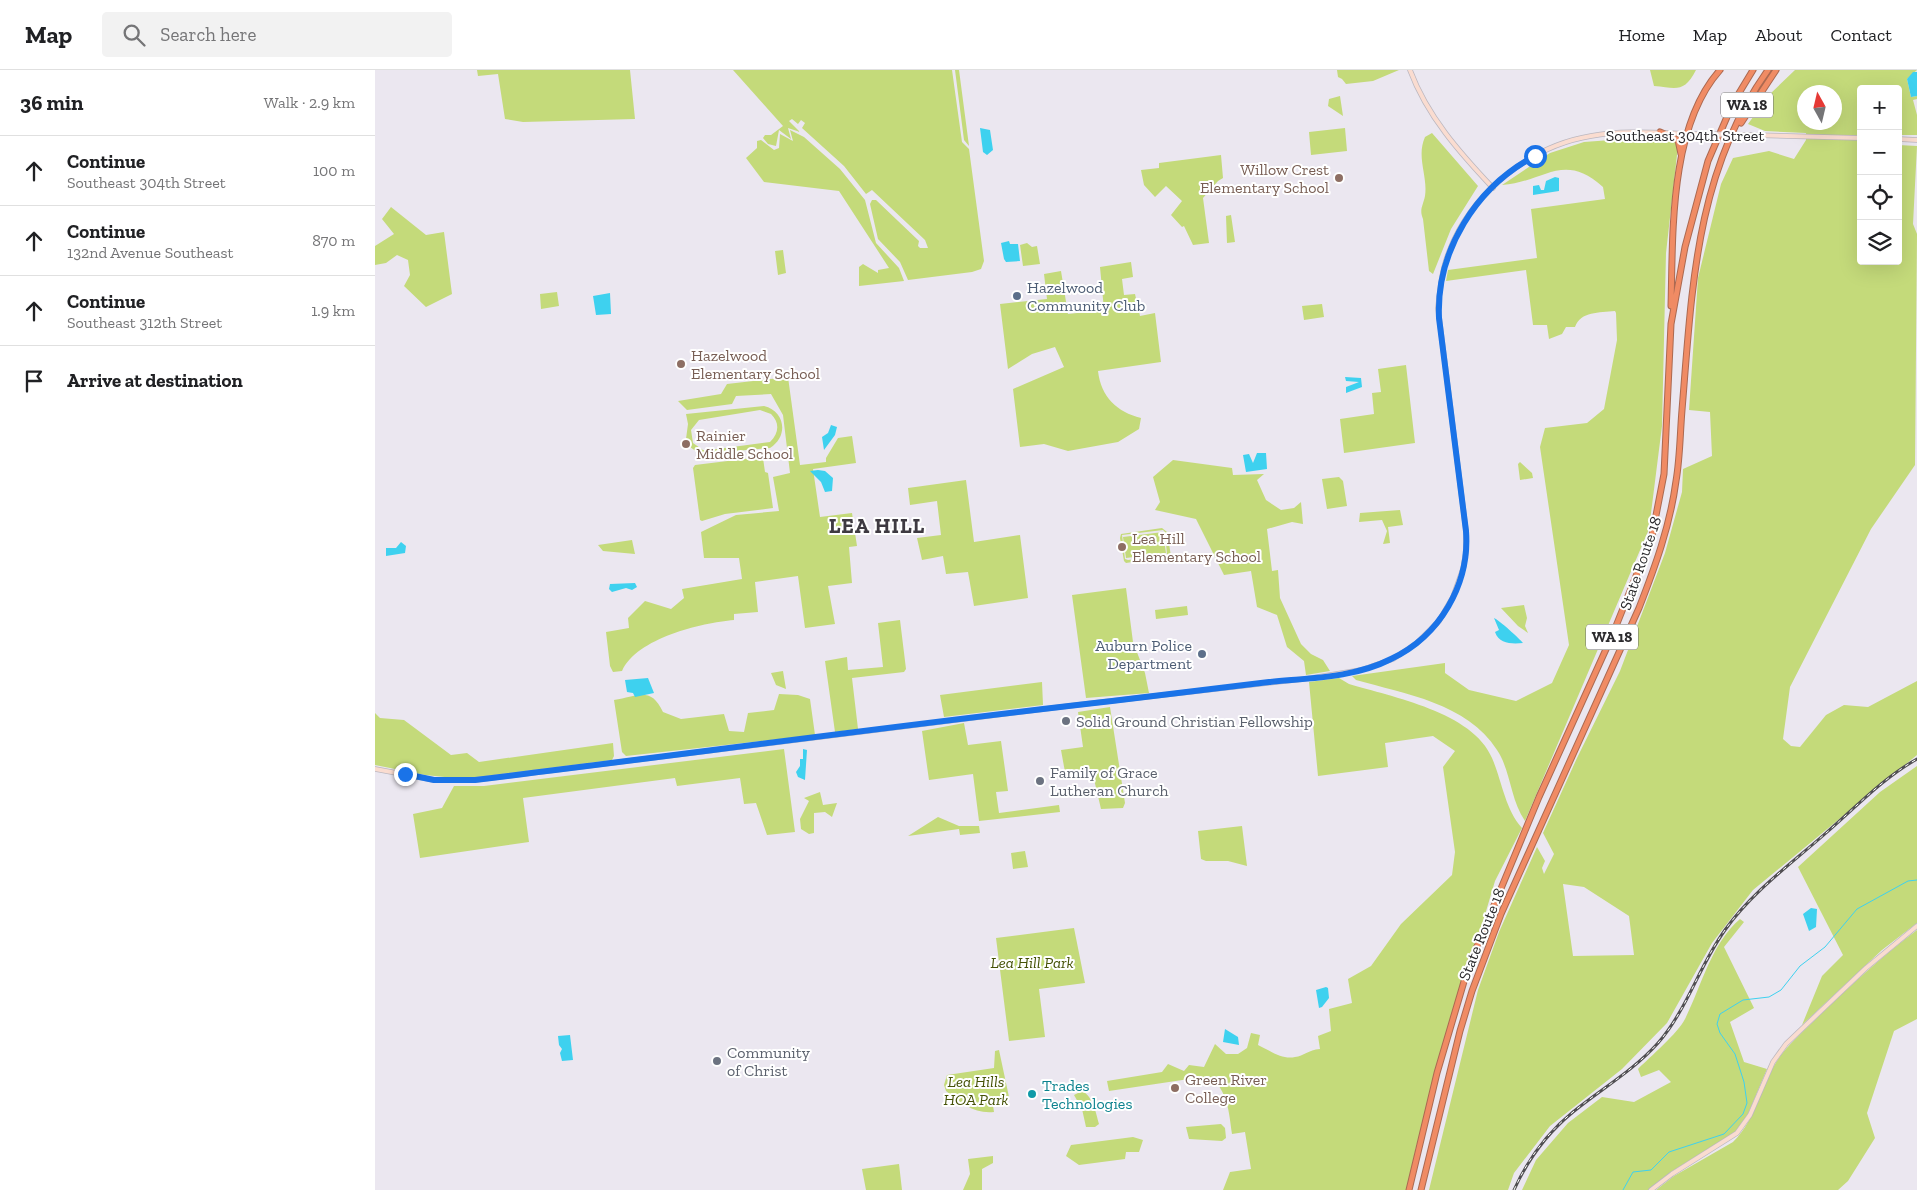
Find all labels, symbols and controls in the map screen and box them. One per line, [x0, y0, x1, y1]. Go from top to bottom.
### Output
search box [102, 12, 452, 57]
text: Map [25, 20, 72, 49]
icon: search [120, 21, 148, 49]
text: Search here [160, 23, 257, 46]
text: Home [1618, 24, 1665, 46]
text: Map [1693, 24, 1727, 46]
text: About [1755, 24, 1802, 46]
text: Contact [1830, 24, 1892, 46]
north arrow [1797, 85, 1842, 130]
map controls [1857, 85, 1902, 265]
button: + [1857, 85, 1902, 130]
text: 36 min [20, 90, 84, 115]
road number: WA 18 [1721, 92, 1773, 118]
text: Walk · 2.9 km [264, 93, 355, 112]
street label: Southeast 304th Street [1606, 126, 1764, 145]
button: − [1857, 130, 1902, 175]
route start [1524, 145, 1547, 168]
text: Continue [67, 150, 145, 173]
icon: ahead [20, 157, 48, 185]
place label: Willow Crest Elementary School [1200, 160, 1329, 197]
text: 100 m [313, 161, 355, 180]
marker: Willow Crest Elementary School [1333, 172, 1345, 184]
text: Southeast 304th Street [67, 173, 226, 192]
button: locate [1857, 175, 1902, 220]
text: Continue [67, 220, 145, 243]
button: layers [1857, 220, 1902, 265]
icon: ahead [20, 227, 48, 255]
text: 870 m [312, 231, 355, 250]
text: 132nd Avenue Southeast [67, 243, 233, 262]
place label: Hazelwood Community Club [1027, 278, 1145, 315]
text: Continue [67, 290, 145, 313]
marker: Hazelwood Community Club [1011, 290, 1023, 302]
icon: ahead [20, 297, 48, 325]
text: 1.9 km [311, 301, 355, 320]
text: Southeast 312th Street [67, 313, 222, 332]
place label: Hazelwood Elementary School [691, 346, 820, 383]
marker: Hazelwood Elementary School [675, 358, 687, 370]
icon: arrive [20, 367, 48, 395]
text: Arrive at destination [67, 369, 243, 392]
place label: Rainier Middle School [696, 426, 793, 463]
marker: Rainier Middle School [680, 438, 692, 450]
district label: LEA HILL [829, 513, 925, 538]
street label: State Route 18 [1616, 514, 1665, 613]
place label: Lea Hill Elementary School [1132, 529, 1261, 566]
marker: Lea Hill Elementary School [1116, 541, 1128, 553]
road number: WA 18 [1586, 624, 1638, 650]
place label: Auburn Police Department [1095, 636, 1192, 673]
marker: Auburn Police Department [1196, 648, 1208, 660]
place label: Solid Ground Christian Fellowship [1076, 712, 1313, 731]
marker: Solid Ground Christian Fellowship [1060, 715, 1072, 727]
route end [394, 763, 417, 786]
place label: Family of Grace Lutheran Church [1050, 763, 1169, 800]
marker: Family of Grace Lutheran Church [1034, 775, 1046, 787]
street label: State Route 18 [1454, 885, 1509, 983]
park label: Lea Hill Park [990, 953, 1074, 972]
place label: Community of Christ [727, 1043, 811, 1080]
marker: Community of Christ [711, 1055, 723, 1067]
place label: Green River College [1185, 1070, 1267, 1107]
park label: Lea Hills HOA Park [943, 1072, 1009, 1109]
place label: Trades Technologies [1042, 1076, 1132, 1113]
marker: Green River College [1169, 1082, 1181, 1094]
marker: Trades Technologies [1026, 1088, 1038, 1100]

